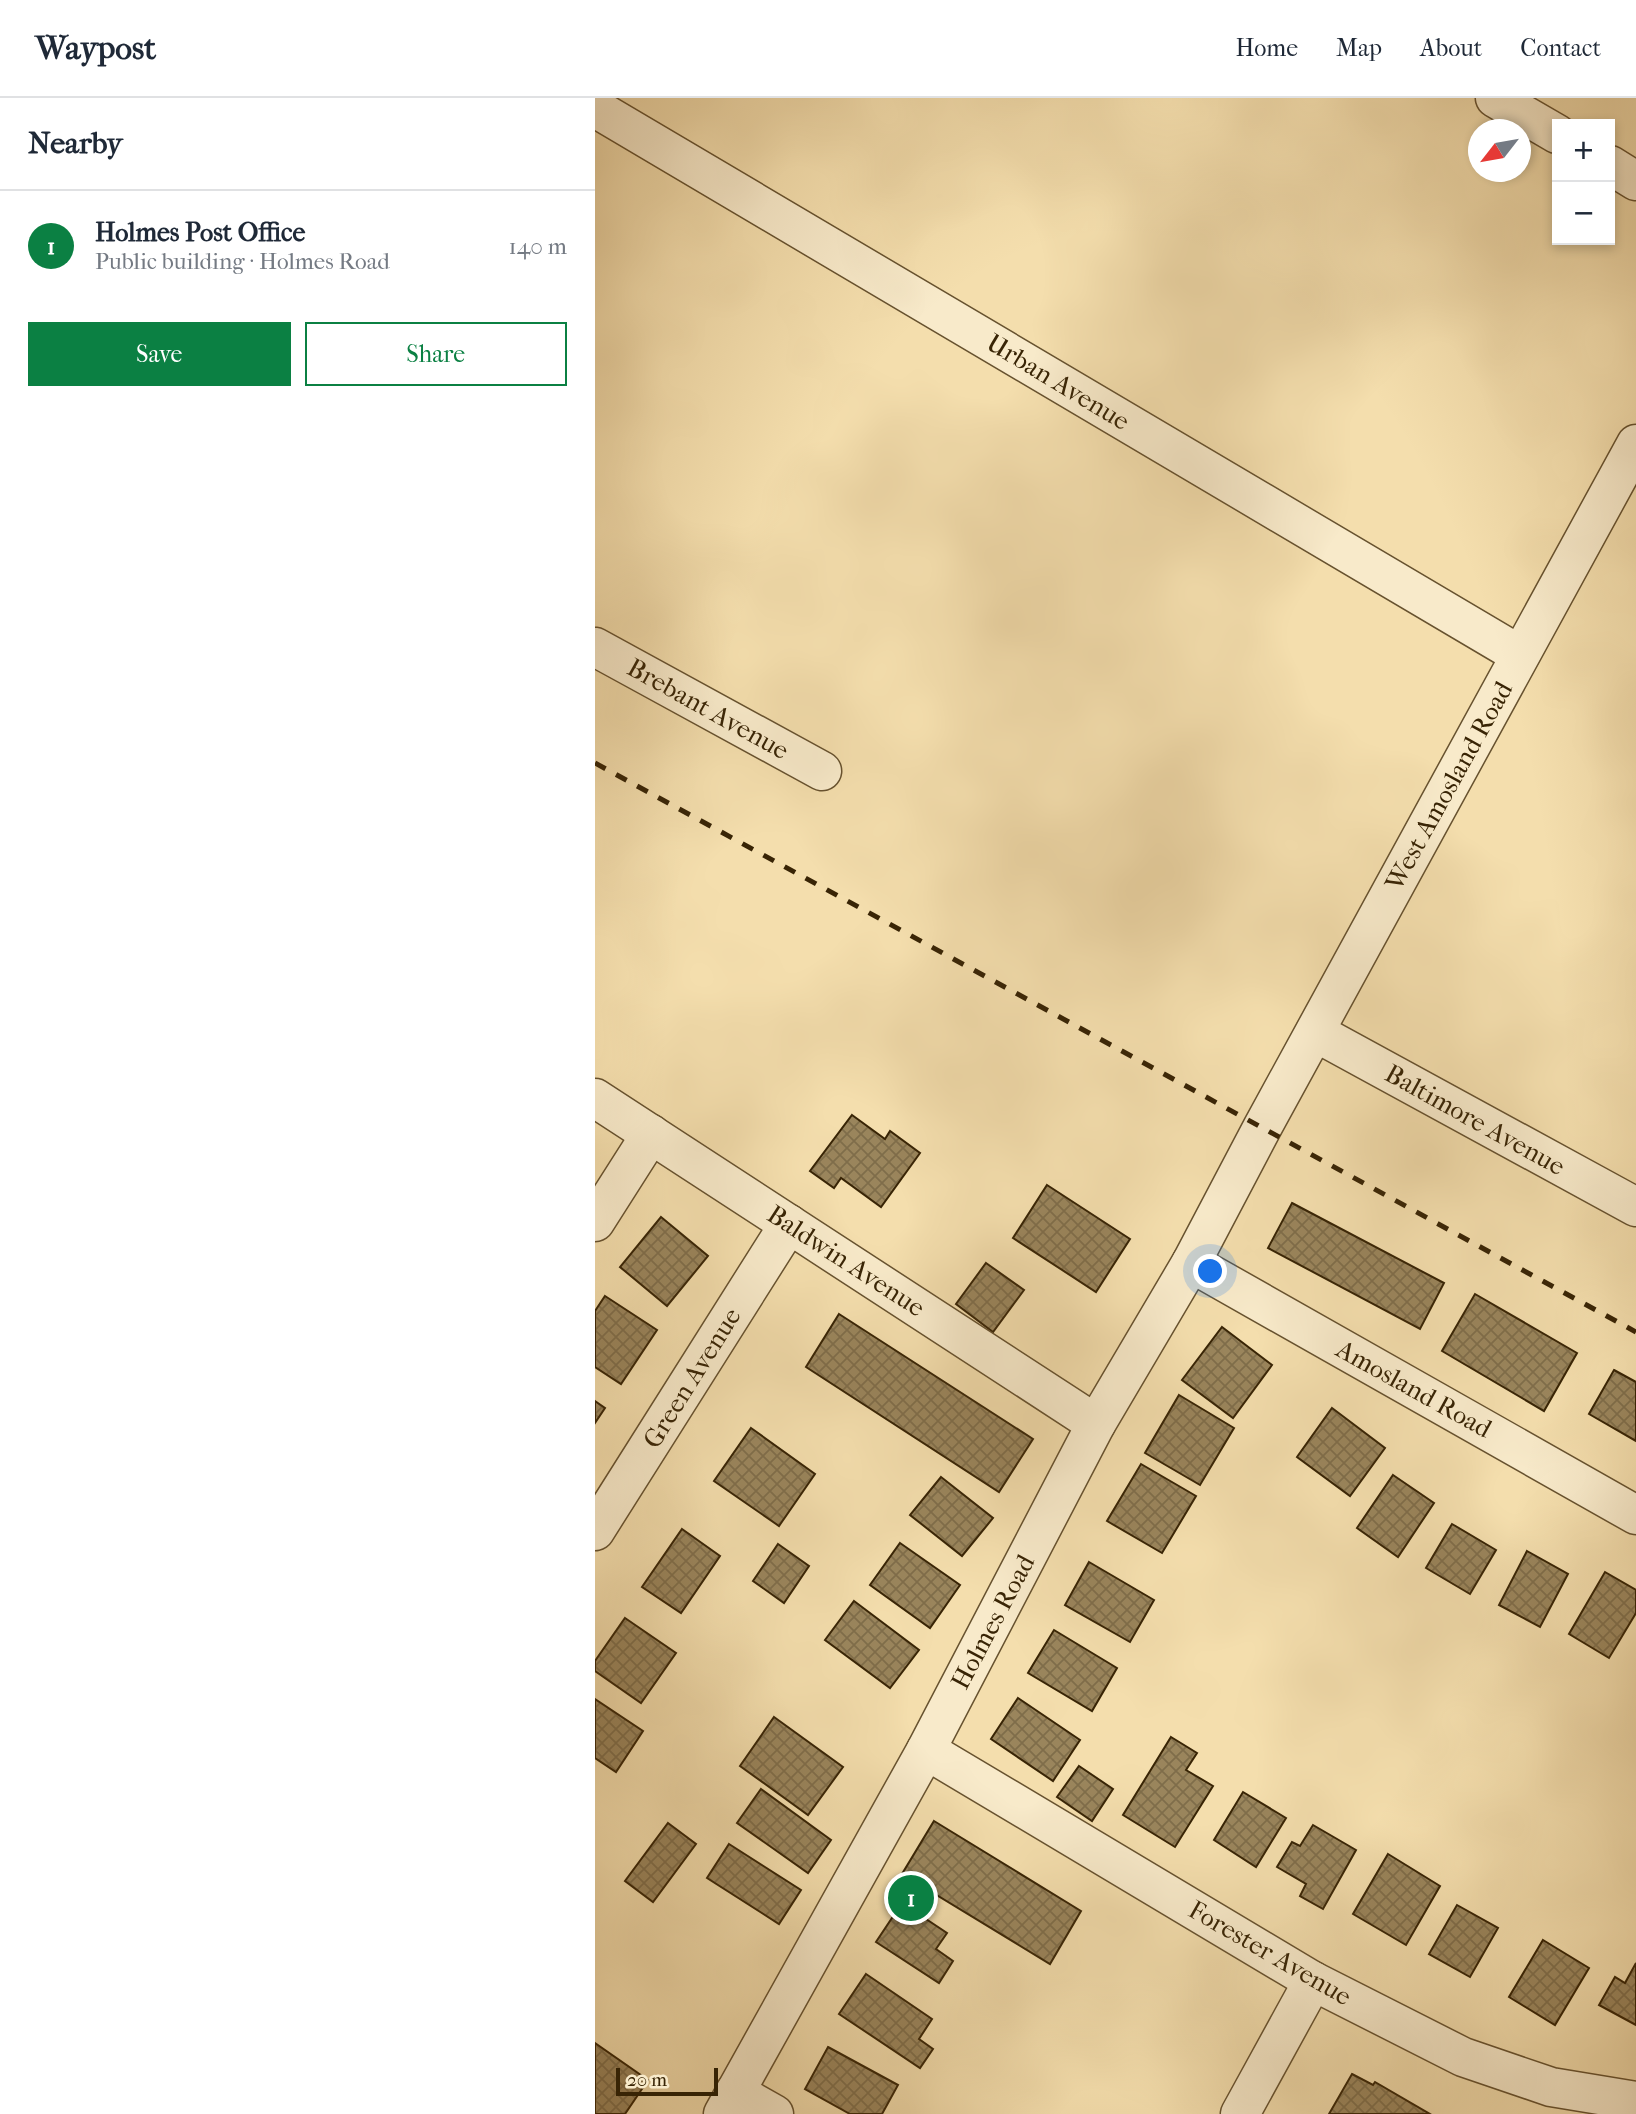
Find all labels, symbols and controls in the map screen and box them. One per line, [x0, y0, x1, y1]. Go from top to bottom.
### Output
text: Waypost [35, 29, 156, 68]
text: Home [1236, 34, 1298, 62]
text: Map [1336, 34, 1382, 62]
text: About [1420, 34, 1482, 62]
text: Contact [1520, 34, 1601, 62]
north arrow [1468, 119, 1531, 182]
map controls [1552, 119, 1615, 245]
button: + [1552, 119, 1615, 182]
text: Nearby [28, 126, 123, 161]
button: − [1552, 182, 1615, 245]
text: Holmes Post Office [95, 217, 305, 248]
text: 1 [47, 233, 55, 260]
text: 140 m [508, 233, 567, 260]
text: Public building · Holmes Road [95, 248, 390, 275]
button: Save [28, 322, 291, 386]
button: Share [305, 322, 567, 386]
street label: Urban Avenue [981, 327, 1135, 437]
street label: Brebant Avenue [622, 652, 794, 766]
street label: West Amosland Road [1378, 675, 1520, 897]
street label: Baltimore Avenue [1380, 1058, 1570, 1182]
street label: Baldwin Avenue [761, 1199, 931, 1324]
your location [1193, 1254, 1227, 1288]
street label: Green Avenue [637, 1302, 748, 1454]
street label: Amosland Road [1330, 1333, 1498, 1445]
street label: Holmes Road [945, 1549, 1042, 1695]
pin: 1 [888, 1872, 934, 1924]
street label: Forester Avenue [1183, 1894, 1357, 2012]
scale bar [616, 2065, 717, 2097]
text: 20 m [627, 2069, 667, 2091]

